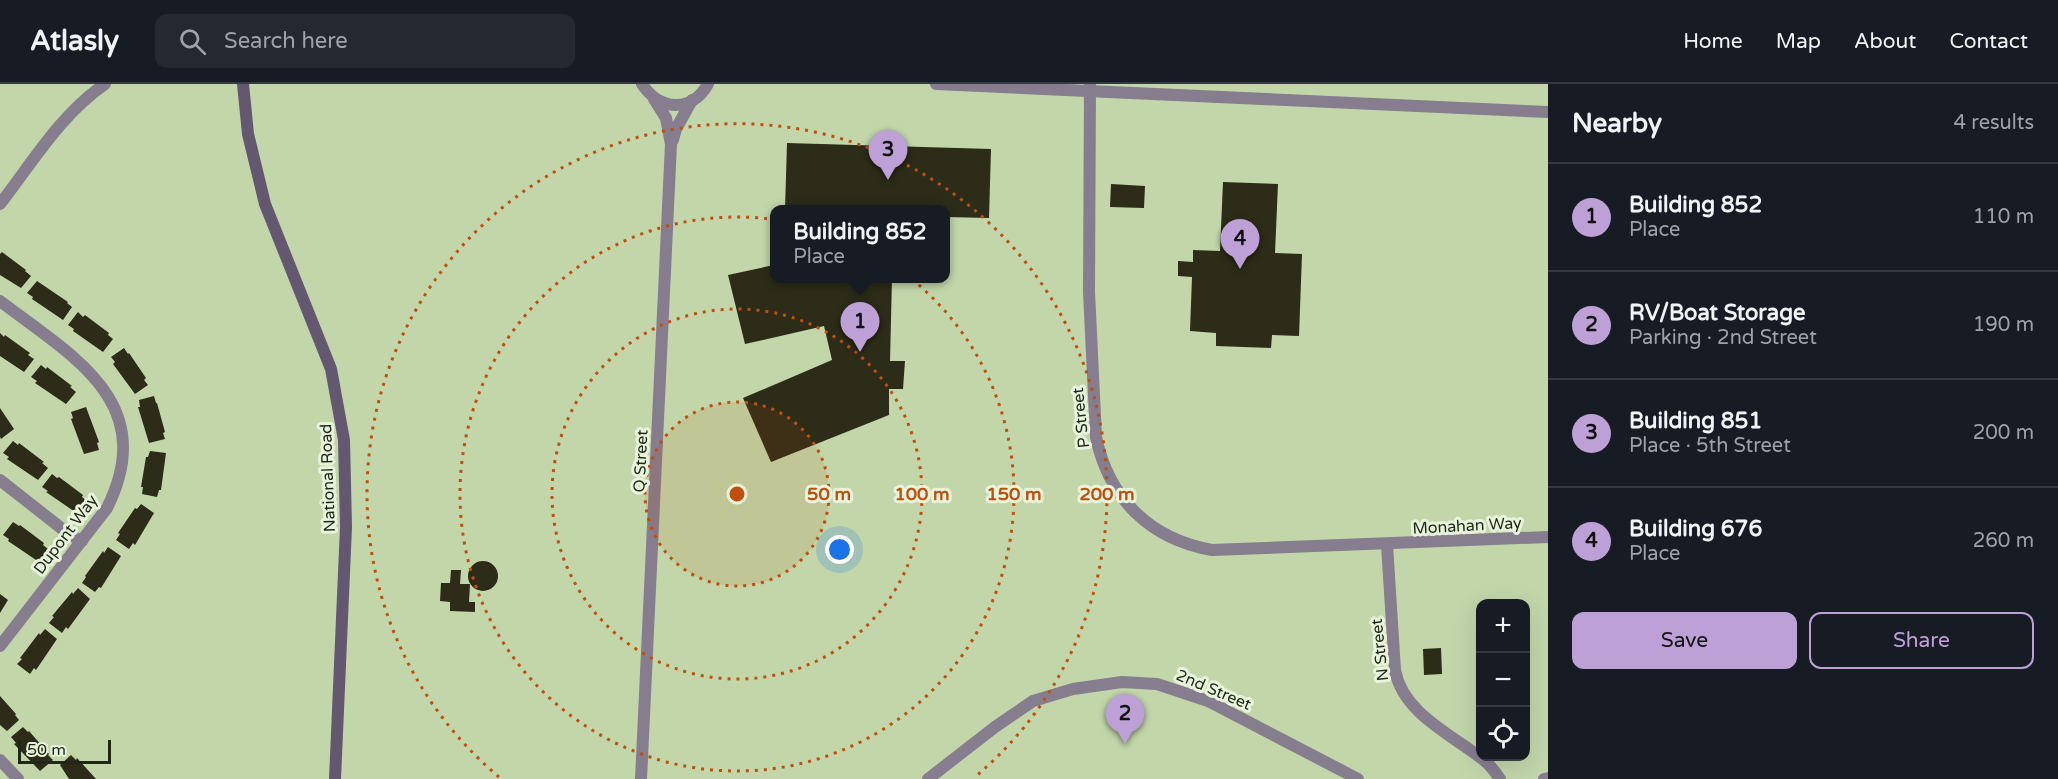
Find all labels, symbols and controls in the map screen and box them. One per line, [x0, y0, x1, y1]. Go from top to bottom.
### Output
search box [155, 14, 575, 68]
text: Atlasly [30, 24, 119, 58]
icon: search [176, 25, 209, 58]
text: Search here [224, 28, 348, 54]
text: Home [1683, 29, 1743, 54]
text: Map [1776, 29, 1821, 54]
text: About [1854, 29, 1916, 54]
text: Contact [1949, 29, 2028, 54]
text: Nearby [1572, 108, 1662, 139]
text: 4 results [1954, 111, 2034, 135]
pin: 3 [868, 130, 908, 180]
text: Building 852 [1629, 192, 1762, 218]
popup [770, 205, 950, 283]
text: 1 [1585, 205, 1598, 229]
text: 110 m [1973, 205, 2034, 229]
text: Place [1629, 218, 1680, 242]
text: Building 852 [793, 219, 927, 245]
pin: 4 [1220, 220, 1260, 269]
text: Place [793, 245, 845, 269]
text: RV/Boat Storage [1629, 300, 1805, 326]
pin: 1 [840, 302, 880, 352]
text: 2 [1585, 313, 1598, 337]
text: 190 m [1973, 313, 2034, 337]
text: Parking · 2nd Street [1629, 326, 1817, 350]
street label: P Street [1068, 387, 1094, 449]
text: Building 851 [1629, 408, 1762, 434]
text: 3 [1585, 421, 1598, 445]
text: 200 m [1973, 421, 2034, 445]
street label: National Road [316, 423, 340, 533]
street label: Q Street [629, 429, 653, 493]
text: Place · 5th Street [1629, 434, 1791, 458]
text: 50 m [807, 483, 851, 505]
text: 100 m [894, 483, 950, 505]
text: 150 m [986, 483, 1042, 505]
text: 200 m [1079, 483, 1135, 505]
centre of rings [727, 484, 747, 504]
street label: Dupont Way [29, 491, 102, 578]
street label: Monahan Way [1412, 513, 1523, 539]
text: Building 676 [1629, 516, 1762, 542]
text: 4 [1585, 529, 1598, 553]
text: 260 m [1973, 529, 2034, 553]
your location [825, 535, 854, 564]
text: Place [1629, 542, 1680, 566]
map controls [1476, 599, 1530, 761]
button: + [1476, 599, 1530, 653]
button: Save [1572, 612, 1797, 669]
button: Share [1809, 612, 2034, 669]
street label: N Street [1367, 618, 1393, 682]
button: − [1476, 653, 1530, 707]
street label: 2nd Street [1173, 665, 1254, 715]
pin: 2 [1106, 694, 1144, 744]
button: locate [1476, 707, 1530, 761]
scale bar [18, 737, 111, 764]
text: 50 m [27, 740, 66, 760]

